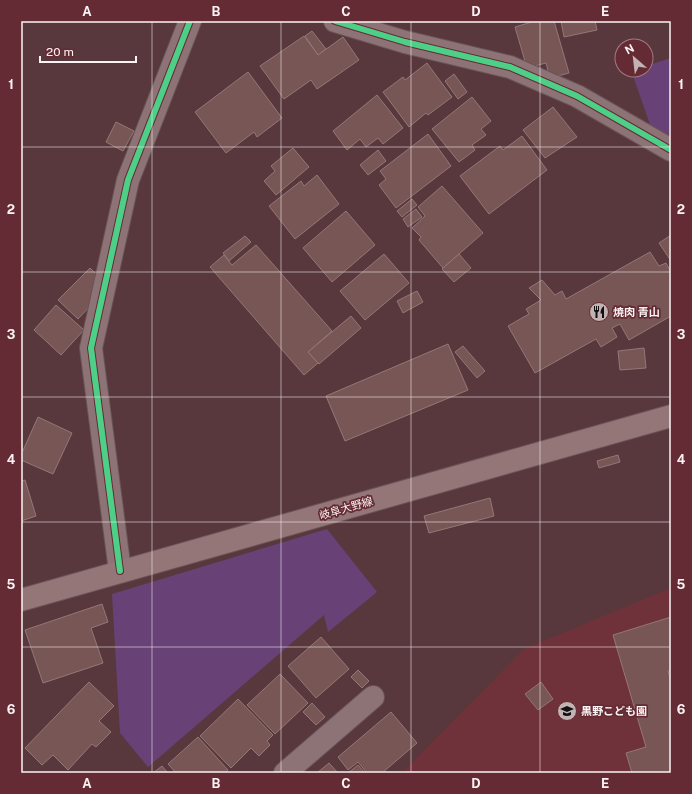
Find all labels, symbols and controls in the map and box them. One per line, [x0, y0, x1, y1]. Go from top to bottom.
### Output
text: A [82, 4, 92, 19]
text: B [212, 4, 221, 19]
text: C [341, 4, 351, 19]
text: D [471, 4, 481, 19]
text: E [601, 4, 609, 19]
scale bar [40, 38, 136, 64]
north arrow [614, 38, 654, 78]
text: N [623, 42, 636, 56]
text: 20 m [46, 45, 74, 59]
text: 1 [8, 77, 14, 92]
text: 1 [678, 77, 684, 92]
text: 2 [7, 202, 15, 217]
text: 2 [677, 202, 685, 217]
restaurant icon: 焼肉 青山 [588, 301, 610, 323]
place label: 焼肉 青山 [613, 306, 659, 318]
text: 3 [7, 327, 16, 342]
text: 3 [677, 327, 686, 342]
text: 4 [7, 452, 16, 467]
text: 4 [677, 452, 686, 467]
street label: 岐阜大野線 [318, 495, 374, 521]
text: 5 [7, 577, 16, 592]
text: 5 [677, 577, 686, 592]
school or university icon: 黒野こども園 [556, 700, 578, 722]
text: 6 [7, 702, 16, 717]
text: 6 [677, 702, 686, 717]
place label: 黒野こども園 [581, 705, 647, 717]
text: A [82, 776, 92, 791]
text: B [212, 776, 221, 791]
text: C [341, 776, 351, 791]
text: D [471, 776, 481, 791]
text: E [601, 776, 609, 791]

